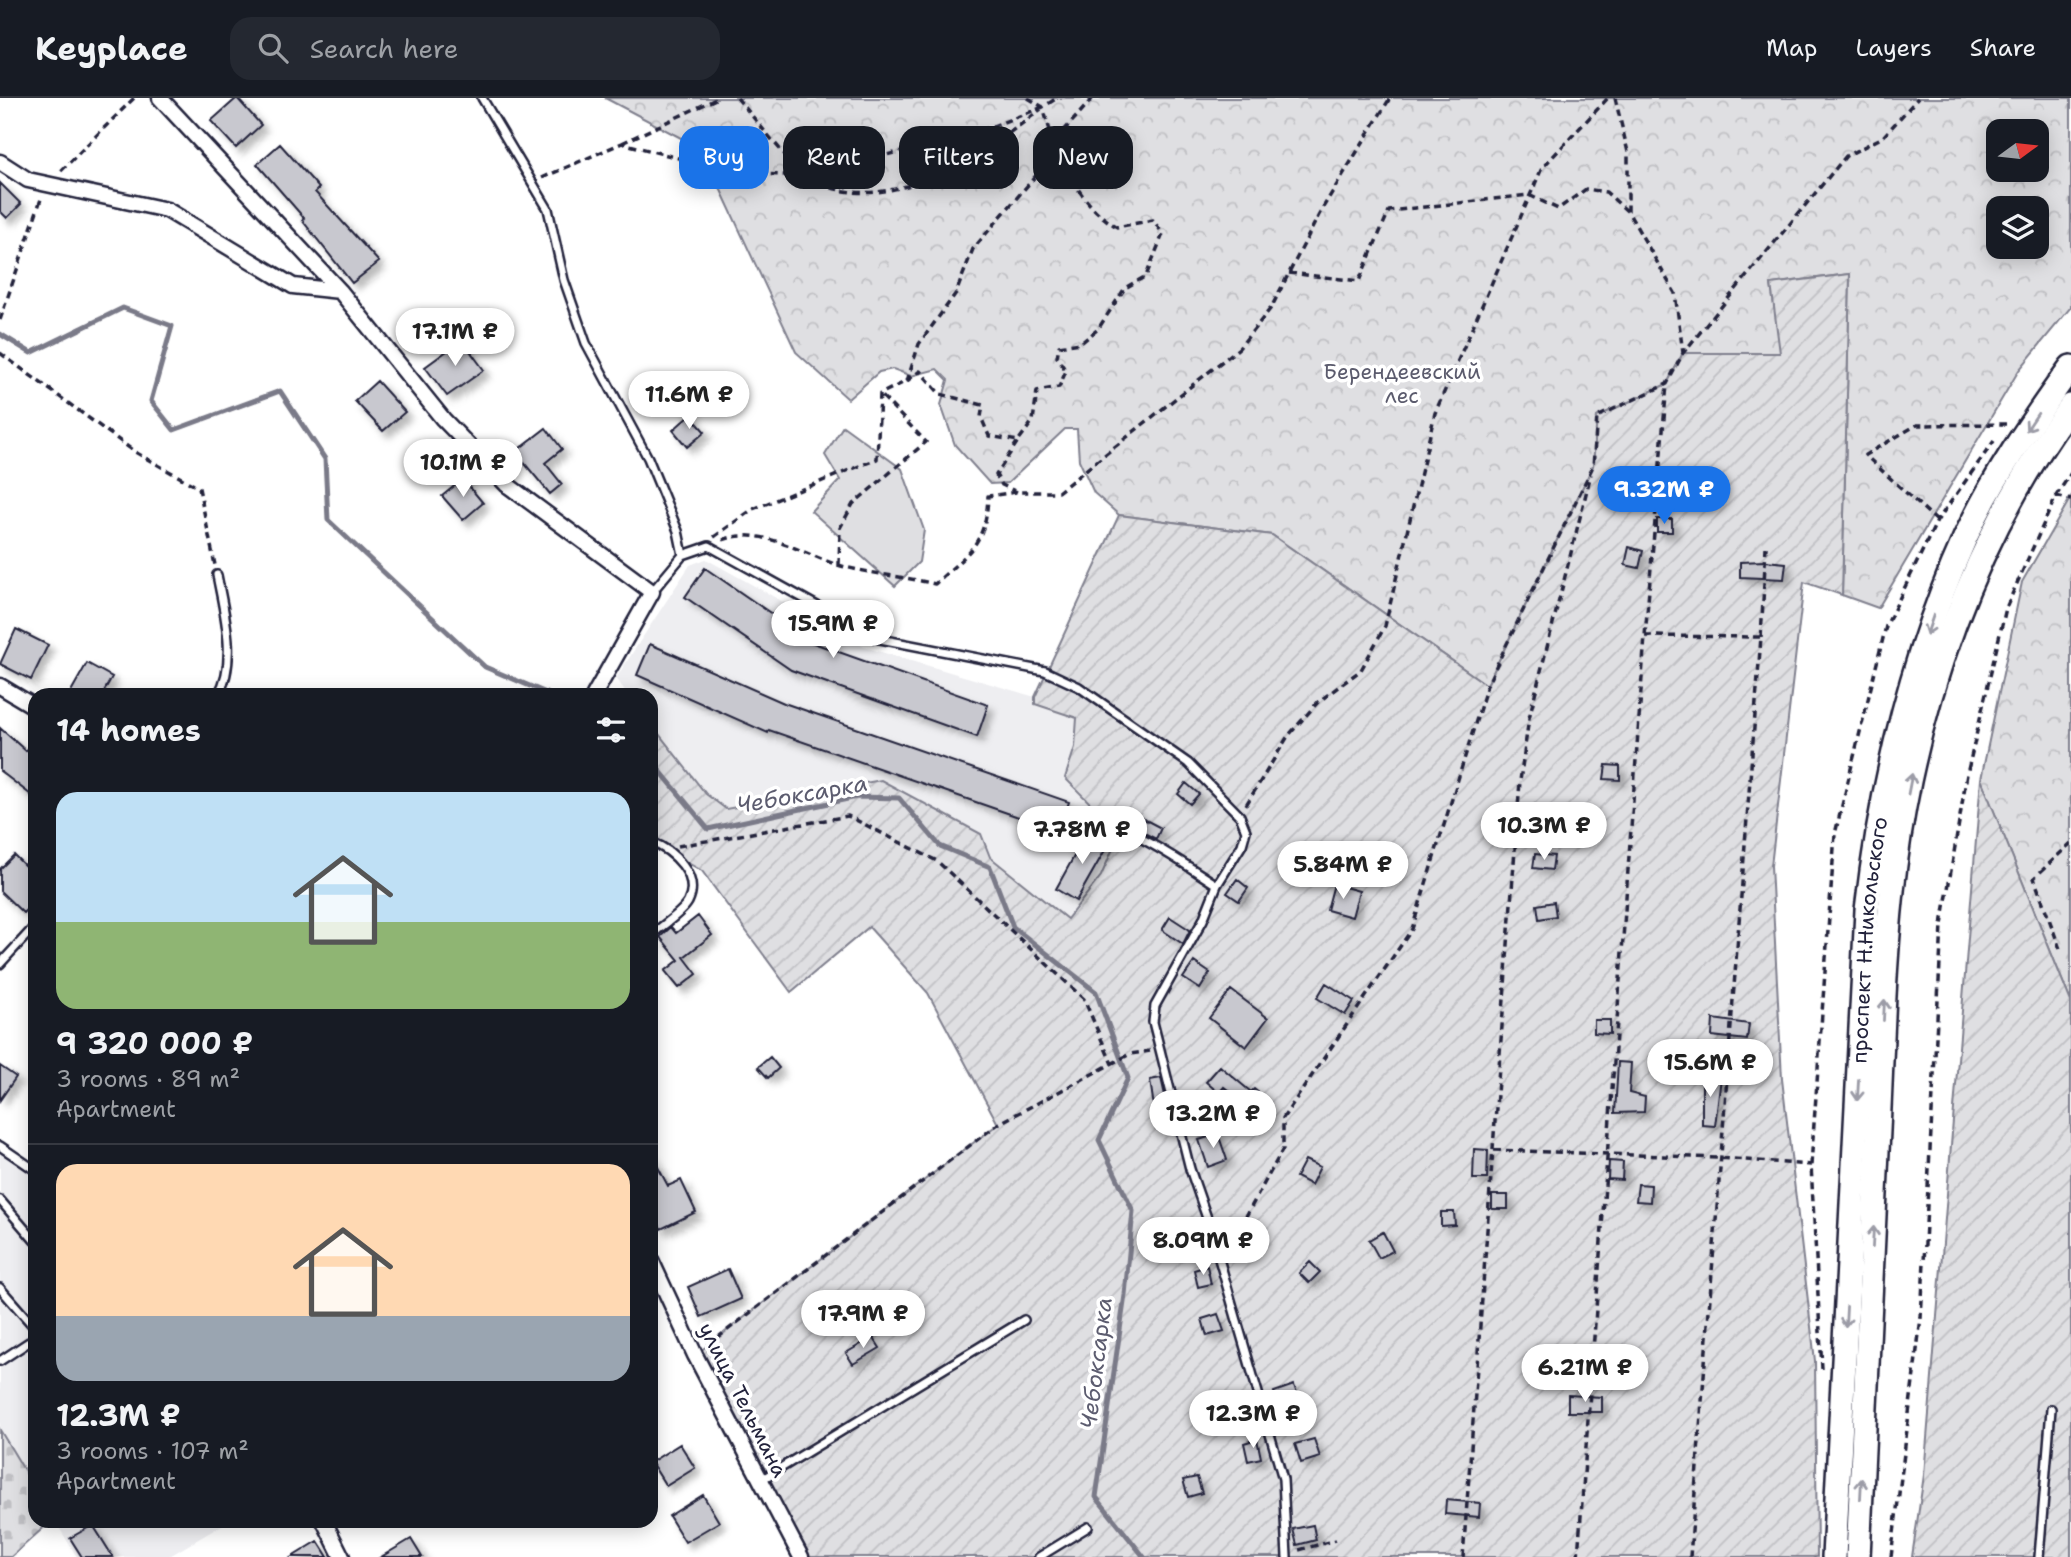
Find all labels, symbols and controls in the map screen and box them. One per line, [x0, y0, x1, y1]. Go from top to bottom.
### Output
search box [230, 17, 720, 80]
text: Keyplace [35, 26, 188, 71]
icon: search [254, 29, 292, 67]
text: Search here [310, 31, 458, 66]
text: Map [1766, 32, 1817, 64]
text: Layers [1855, 32, 1932, 64]
text: Share [1970, 32, 2036, 64]
north arrow [1986, 119, 2049, 182]
map controls [1986, 119, 2049, 259]
chip: Buy [679, 126, 769, 189]
chip: Rent [783, 126, 885, 189]
chip: Filters [899, 126, 1019, 189]
chip: New [1033, 126, 1133, 189]
button: layers [1986, 196, 2049, 259]
pin: 17.1M ₽ [390, 308, 520, 368]
text: 17.1M ₽ [412, 316, 498, 346]
park label: Берендеевский лес [1323, 358, 1481, 410]
pin: 11.6M ₽ [624, 372, 754, 431]
text: 11.6M ₽ [644, 379, 734, 409]
one-way arrow [2025, 412, 2039, 432]
pin: 10.1M ₽ [398, 440, 528, 499]
text: 10.1M ₽ [419, 447, 507, 477]
pin: 9.32M ₽ [1599, 466, 1729, 526]
text: 9.32M ₽ [1614, 474, 1715, 504]
pin: 15.9M ₽ [768, 601, 898, 660]
text: 15.9M ₽ [787, 608, 879, 638]
one-way arrow [1923, 614, 1936, 636]
text: 14 homes [56, 710, 201, 751]
icon: filters [592, 711, 630, 749]
water label: Чебоксарка [734, 768, 870, 820]
one-way arrow [1904, 773, 1918, 796]
pin: 10.3M ₽ [1479, 802, 1609, 862]
pin: 7.78M ₽ [1017, 806, 1147, 866]
text: 10.3M ₽ [1497, 810, 1591, 840]
text: 7.78M ₽ [1033, 814, 1131, 844]
street label: проспект Н.Никольского [1845, 815, 1894, 1064]
icon: home [280, 837, 406, 963]
pin: 5.84M ₽ [1278, 842, 1408, 901]
text: 5.84M ₽ [1293, 849, 1393, 879]
one-way arrow [1878, 999, 1891, 1022]
text: 9 320 000 ₽ [56, 1023, 253, 1064]
pin: 15.6M ₽ [1645, 1040, 1775, 1099]
text: 15.6M ₽ [1663, 1047, 1757, 1077]
text: 3 rooms · 89 m² [56, 1064, 240, 1094]
one-way arrow [1851, 1078, 1864, 1101]
pin: 13.2M ₽ [1148, 1090, 1278, 1150]
text: Apartment [56, 1094, 176, 1124]
text: 13.2M ₽ [1165, 1098, 1261, 1128]
icon: home [280, 1209, 406, 1335]
pin: 8.09M ₽ [1138, 1218, 1268, 1277]
text: 8.09M ₽ [1152, 1225, 1254, 1255]
one-way arrow [1867, 1226, 1880, 1249]
pin: 17.9M ₽ [798, 1290, 928, 1350]
water label: Чебоксарка [1073, 1295, 1119, 1431]
text: 17.9M ₽ [817, 1298, 909, 1328]
one-way arrow [1840, 1305, 1853, 1328]
street label: улица Тельмана [692, 1318, 794, 1482]
pin: 6.21M ₽ [1520, 1344, 1650, 1404]
text: 6.21M ₽ [1537, 1352, 1633, 1382]
pin: 12.3M ₽ [1188, 1390, 1318, 1450]
text: 12.3M ₽ [56, 1395, 181, 1436]
text: 12.3M ₽ [1205, 1398, 1301, 1428]
text: 3 rooms · 107 m² [56, 1436, 249, 1466]
text: Apartment [56, 1466, 176, 1496]
one-way arrow [1854, 1478, 1867, 1501]

